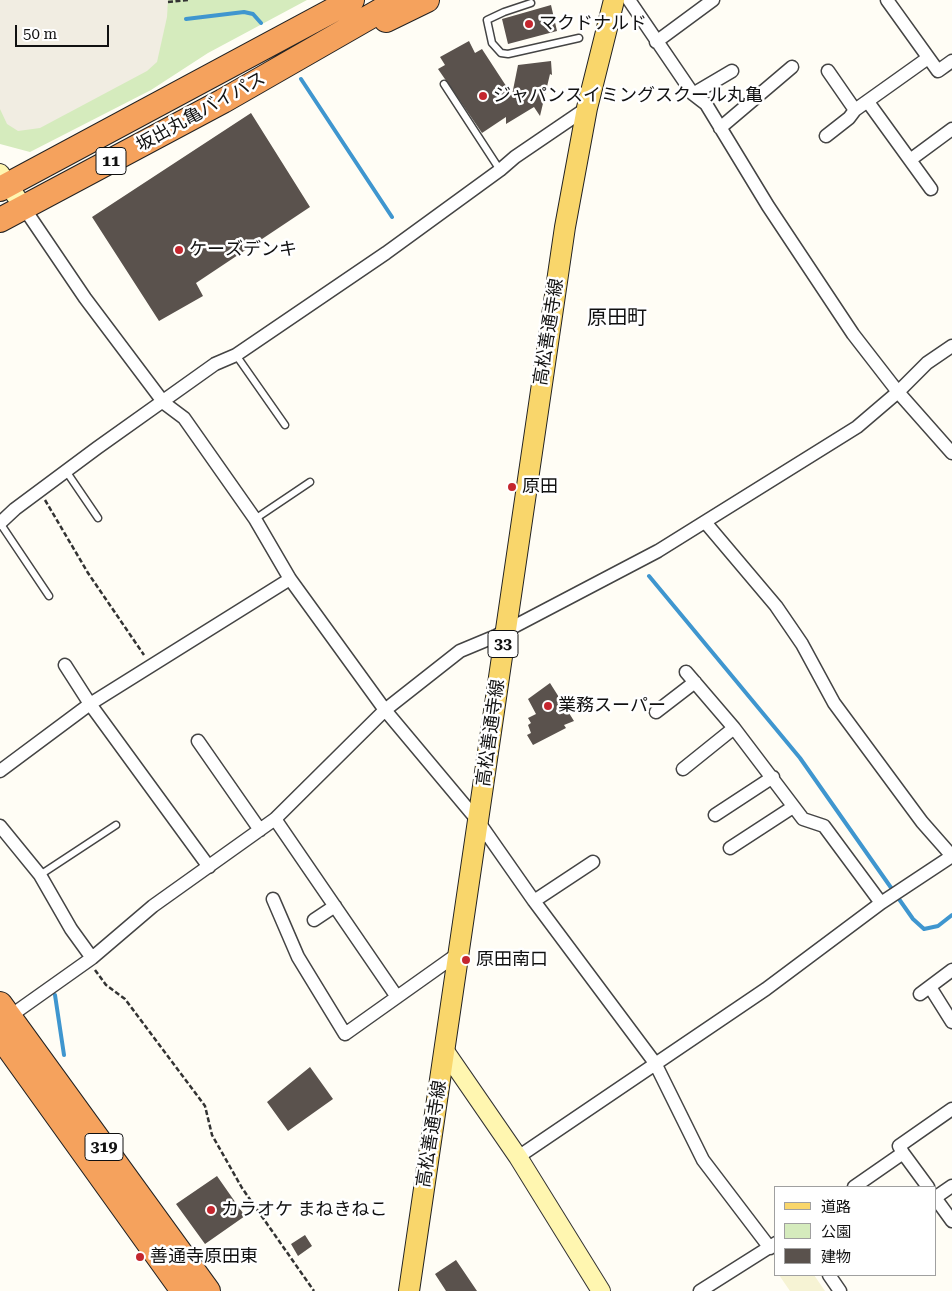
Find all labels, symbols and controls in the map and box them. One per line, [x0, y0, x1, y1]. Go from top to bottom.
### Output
place label: マクドナルド [539, 13, 647, 35]
scale bar [18, 15, 111, 47]
marker: マクドナルド [523, 18, 535, 30]
text: 50 m [23, 25, 57, 43]
street label: 坂出丸亀バイパス [133, 68, 269, 156]
place label: ジャパンスイミングスクール丸亀 [493, 85, 763, 107]
marker: ジャパンスイミングスクール丸亀 [477, 90, 489, 102]
road number: 11 [96, 148, 126, 175]
place label: ケーズデンキ [189, 239, 297, 261]
marker: ケーズデンキ [173, 244, 185, 256]
street label: 高松善通寺線 [530, 277, 568, 387]
district label: 原田町 [587, 306, 647, 330]
place label: 原田 [522, 476, 558, 498]
marker: 原田 [506, 481, 518, 493]
road number: 33 [488, 630, 518, 658]
street label: 高松善通寺線 [473, 678, 509, 788]
place label: 業務スーパー [558, 695, 666, 717]
marker: 業務スーパー [542, 700, 554, 712]
place label: 原田南口 [476, 949, 548, 971]
marker: 原田南口 [460, 954, 472, 966]
street label: 高松善通寺線 [413, 1079, 451, 1189]
road number: 319 [85, 1134, 123, 1160]
legend [774, 1186, 937, 1276]
text: 道路 [821, 1198, 851, 1216]
place label: カラオケ まねきねこ [221, 1199, 388, 1221]
marker: カラオケ まねきねこ [205, 1204, 217, 1216]
text: 公園 [821, 1223, 851, 1241]
place label: 善通寺原田東 [150, 1246, 258, 1268]
text: 建物 [821, 1248, 851, 1266]
marker: 善通寺原田東 [134, 1251, 146, 1263]

